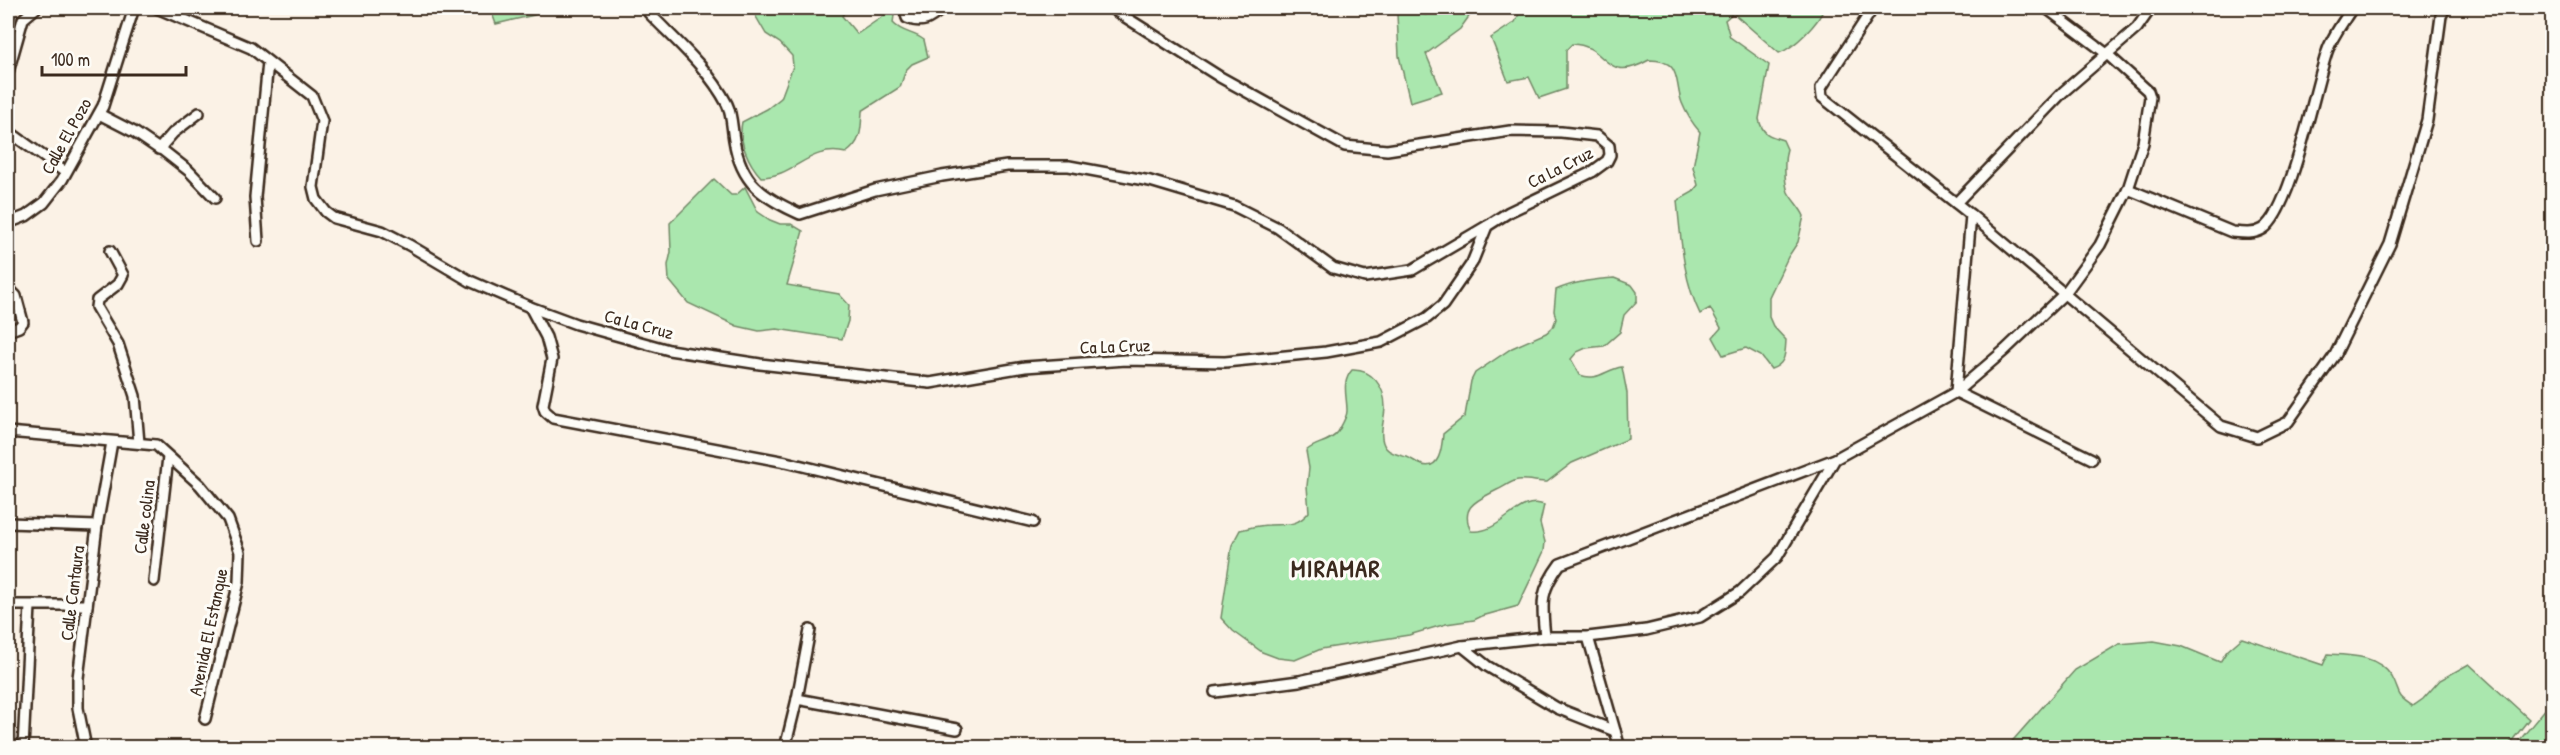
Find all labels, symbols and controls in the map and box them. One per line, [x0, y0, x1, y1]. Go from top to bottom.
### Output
scale bar [42, 39, 186, 77]
text: 100 m [51, 47, 90, 72]
street label: Calle El Pozo [35, 93, 97, 179]
street label: Ca La Cruz [1523, 140, 1597, 194]
street label: Ca La Cruz [602, 303, 677, 345]
street label: Ca La Cruz [1079, 332, 1151, 360]
street label: Calle colina [127, 479, 161, 555]
street label: Calle Cantaura [54, 544, 90, 642]
district label: MIRAMAR [1291, 552, 1381, 584]
street label: Avenida El Estanque [182, 566, 234, 698]

